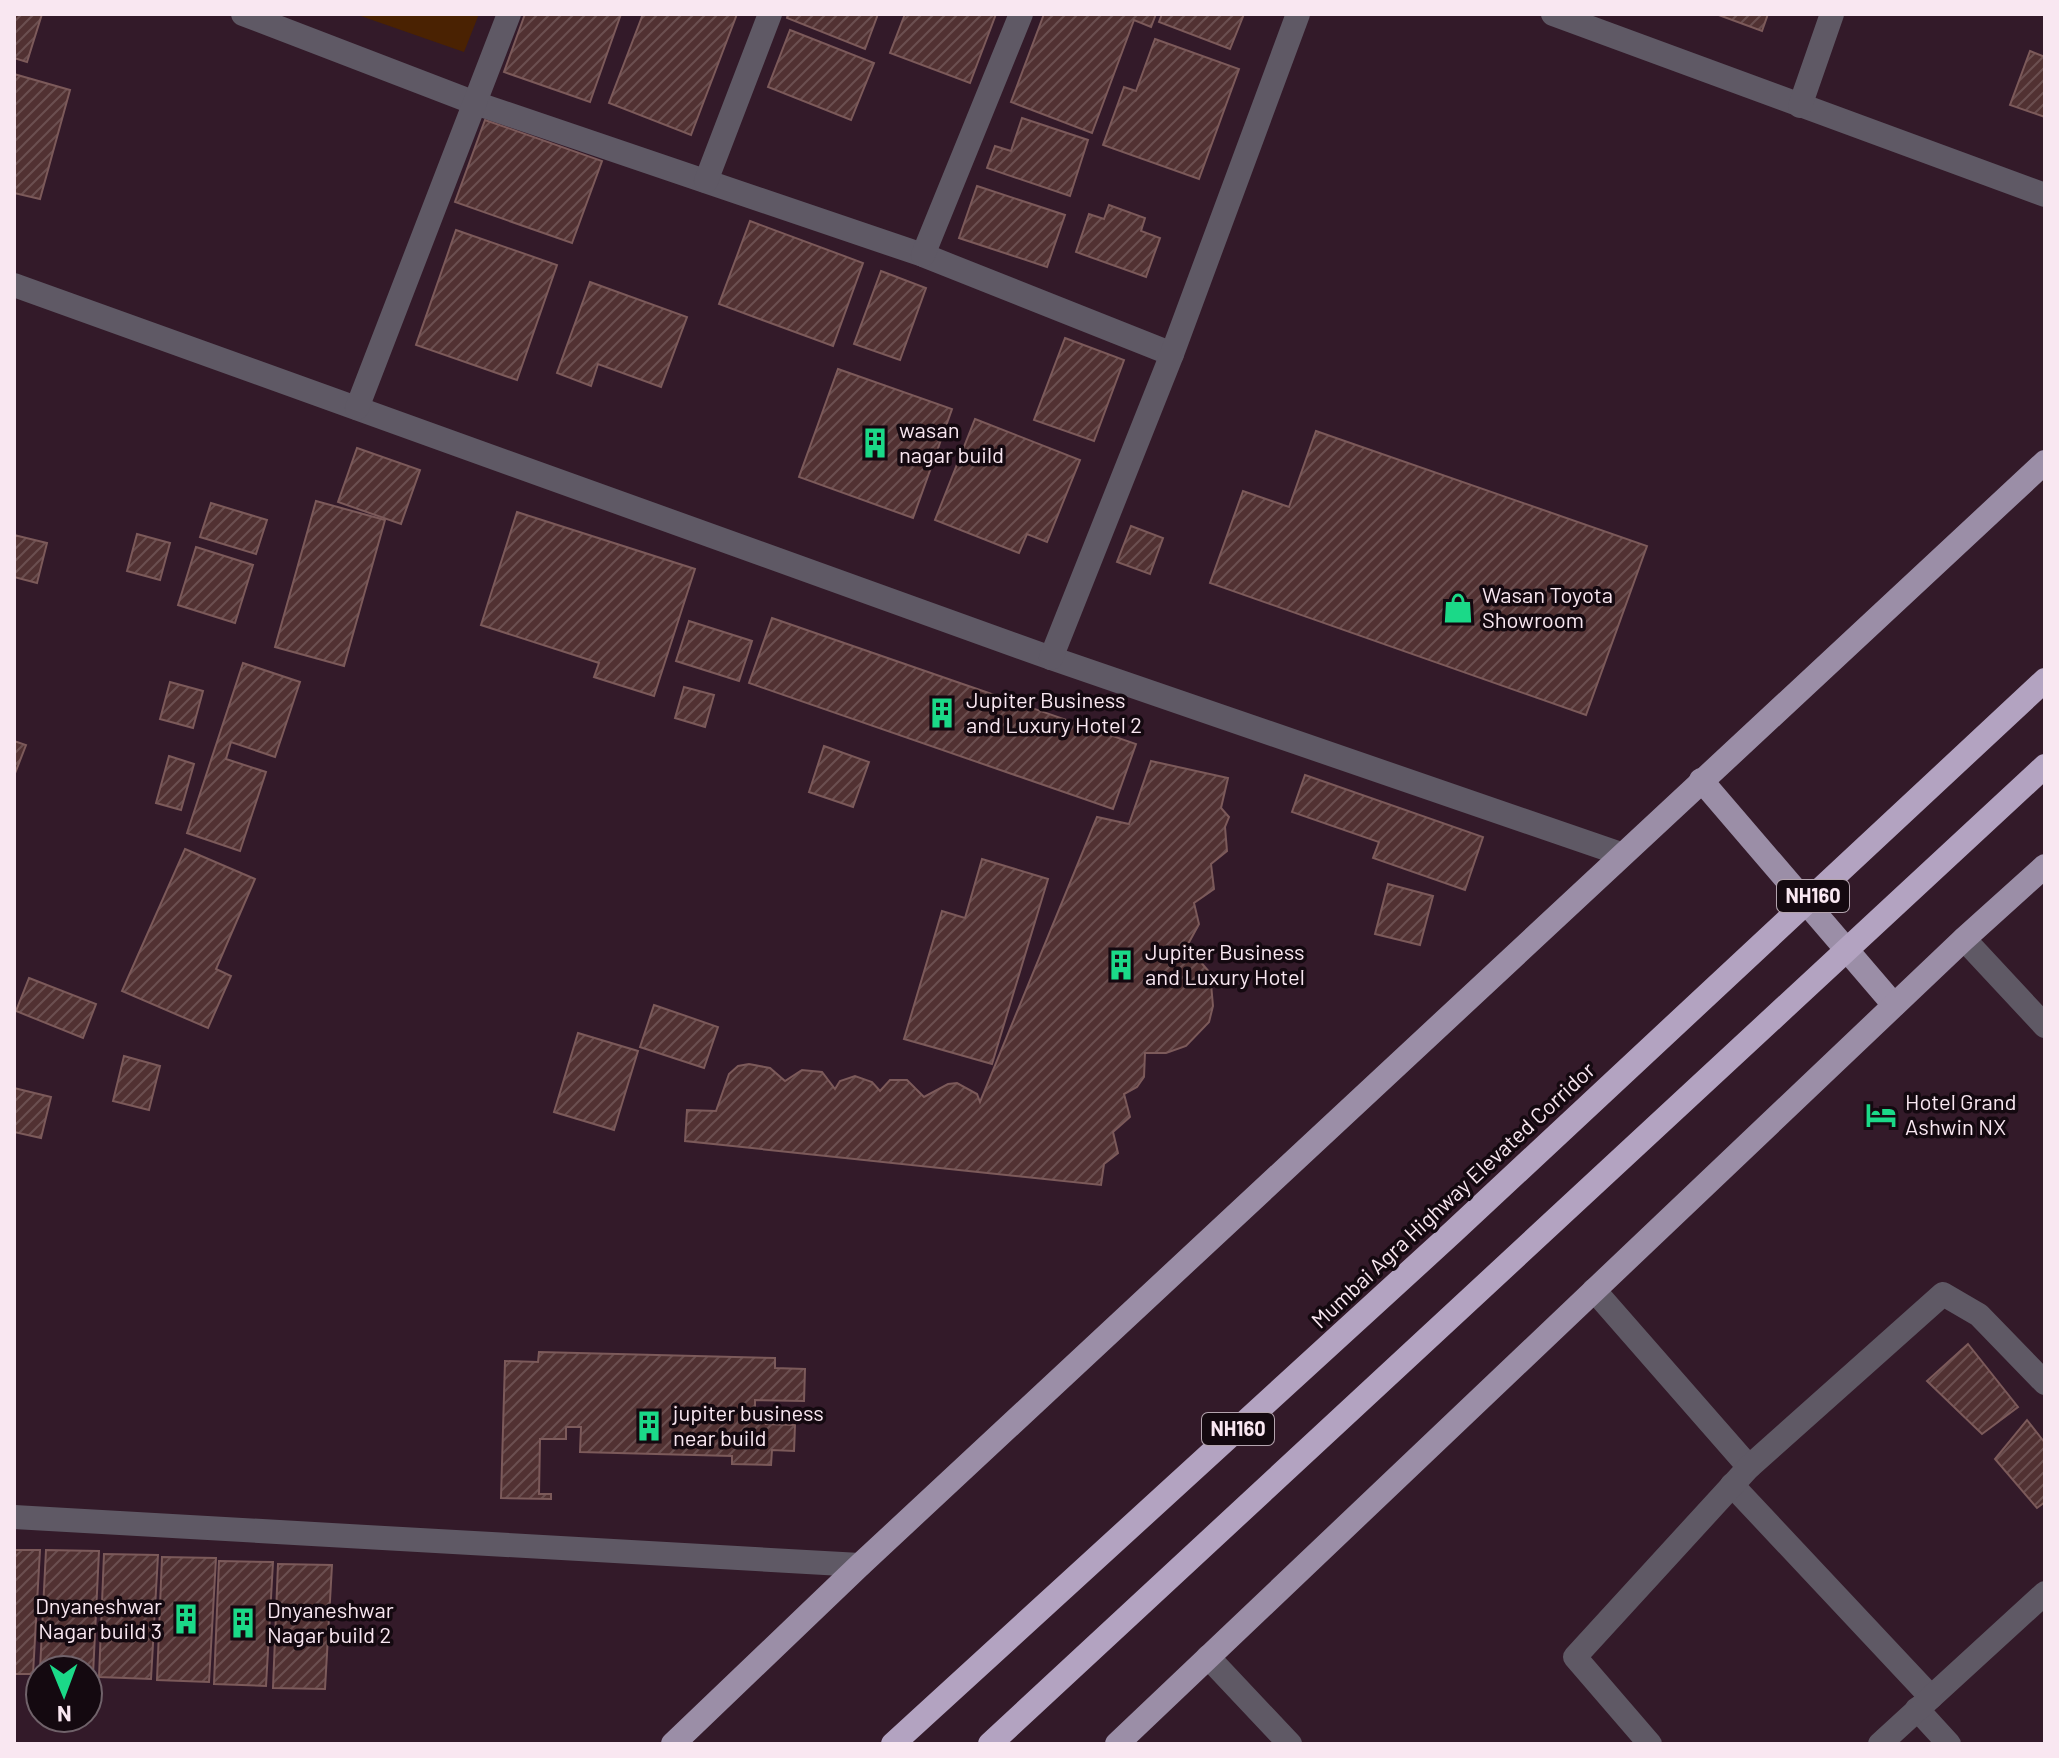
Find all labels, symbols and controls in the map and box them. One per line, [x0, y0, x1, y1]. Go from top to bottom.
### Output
place label: wasan nagar build [899, 416, 1004, 467]
building icon: wasan nagar build [858, 426, 892, 460]
place label: Wasan Toyota Showroom [1482, 581, 1613, 632]
shop icon: Wasan Toyota Showroom [1441, 591, 1475, 625]
place label: Jupiter Business and Luxury Hotel 2 [966, 686, 1142, 737]
building icon: Jupiter Business and Luxury Hotel 2 [925, 696, 959, 730]
road number: NH160 [1777, 880, 1849, 912]
place label: Jupiter Business and Luxury Hotel [1145, 938, 1305, 989]
building icon: Jupiter Business and Luxury Hotel [1104, 948, 1138, 982]
street label: Mumbai Agra Highway Elevated Corridor [1305, 1056, 1599, 1333]
place label: Hotel Grand Ashwin NX [1905, 1088, 2017, 1139]
hotel icon: Hotel Grand Ashwin NX [1864, 1098, 1898, 1132]
place label: jupiter business near build [672, 1399, 824, 1450]
building icon: jupiter business near build [632, 1409, 666, 1443]
road number: NH160 [1202, 1413, 1274, 1445]
place label: Dnyaneshwar Nagar build 3 [35, 1592, 162, 1643]
place label: Dnyaneshwar Nagar build 2 [267, 1596, 394, 1647]
building icon: Dnyaneshwar Nagar build 3 [169, 1602, 203, 1636]
building icon: Dnyaneshwar Nagar build 2 [226, 1606, 260, 1640]
north arrow [24, 1654, 104, 1734]
text: N [57, 1702, 72, 1728]

